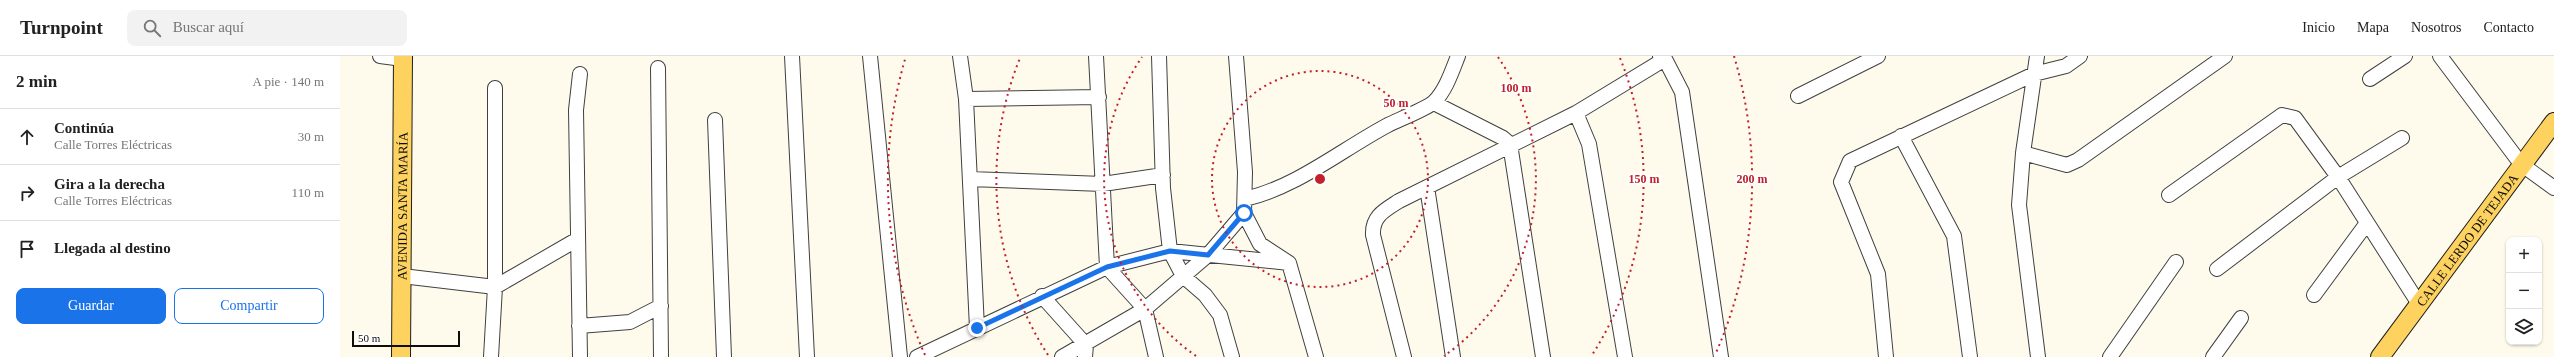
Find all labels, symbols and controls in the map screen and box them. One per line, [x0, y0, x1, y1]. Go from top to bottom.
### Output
search box [127, 10, 407, 46]
text: Turnpoint [20, 17, 103, 38]
icon: search [141, 17, 163, 39]
text: Buscar aquí [173, 19, 244, 35]
text: Inicio [2302, 20, 2335, 35]
text: Mapa [2357, 20, 2389, 35]
text: Nosotros [2411, 20, 2461, 35]
text: Contacto [2483, 20, 2534, 35]
text: 2 min [16, 72, 57, 91]
text: A pie · 140 m [253, 74, 324, 89]
text: 100 m [1501, 81, 1532, 95]
text: 50 m [1384, 96, 1409, 110]
text: Continúa [54, 120, 114, 136]
icon: ahead [16, 126, 38, 148]
text: 30 m [298, 129, 324, 144]
street label: AVENIDA SANTA MARÍA [394, 131, 410, 280]
text: Calle Torres Eléctricas [54, 137, 172, 152]
street label: CALLE LERDO DE TEJADA [2413, 170, 2521, 309]
centre of rings [1313, 172, 1327, 186]
text: 150 m [1629, 172, 1660, 186]
text: 200 m [1737, 172, 1768, 186]
text: Gira a la derecha [54, 176, 165, 192]
icon: right [16, 182, 38, 204]
text: 110 m [292, 185, 324, 200]
text: Calle Torres Eléctricas [54, 193, 172, 208]
route start [1235, 204, 1253, 222]
map controls [2506, 237, 2542, 345]
button: + [2506, 237, 2542, 273]
icon: arrive [16, 238, 38, 260]
text: Llegada al destino [54, 240, 171, 256]
button: − [2506, 273, 2542, 309]
button: Guardar [16, 288, 166, 324]
button: Compartir [174, 288, 324, 324]
button: layers [2506, 309, 2542, 345]
route end [968, 319, 986, 337]
scale bar [352, 329, 460, 348]
text: 50 m [358, 332, 380, 344]

